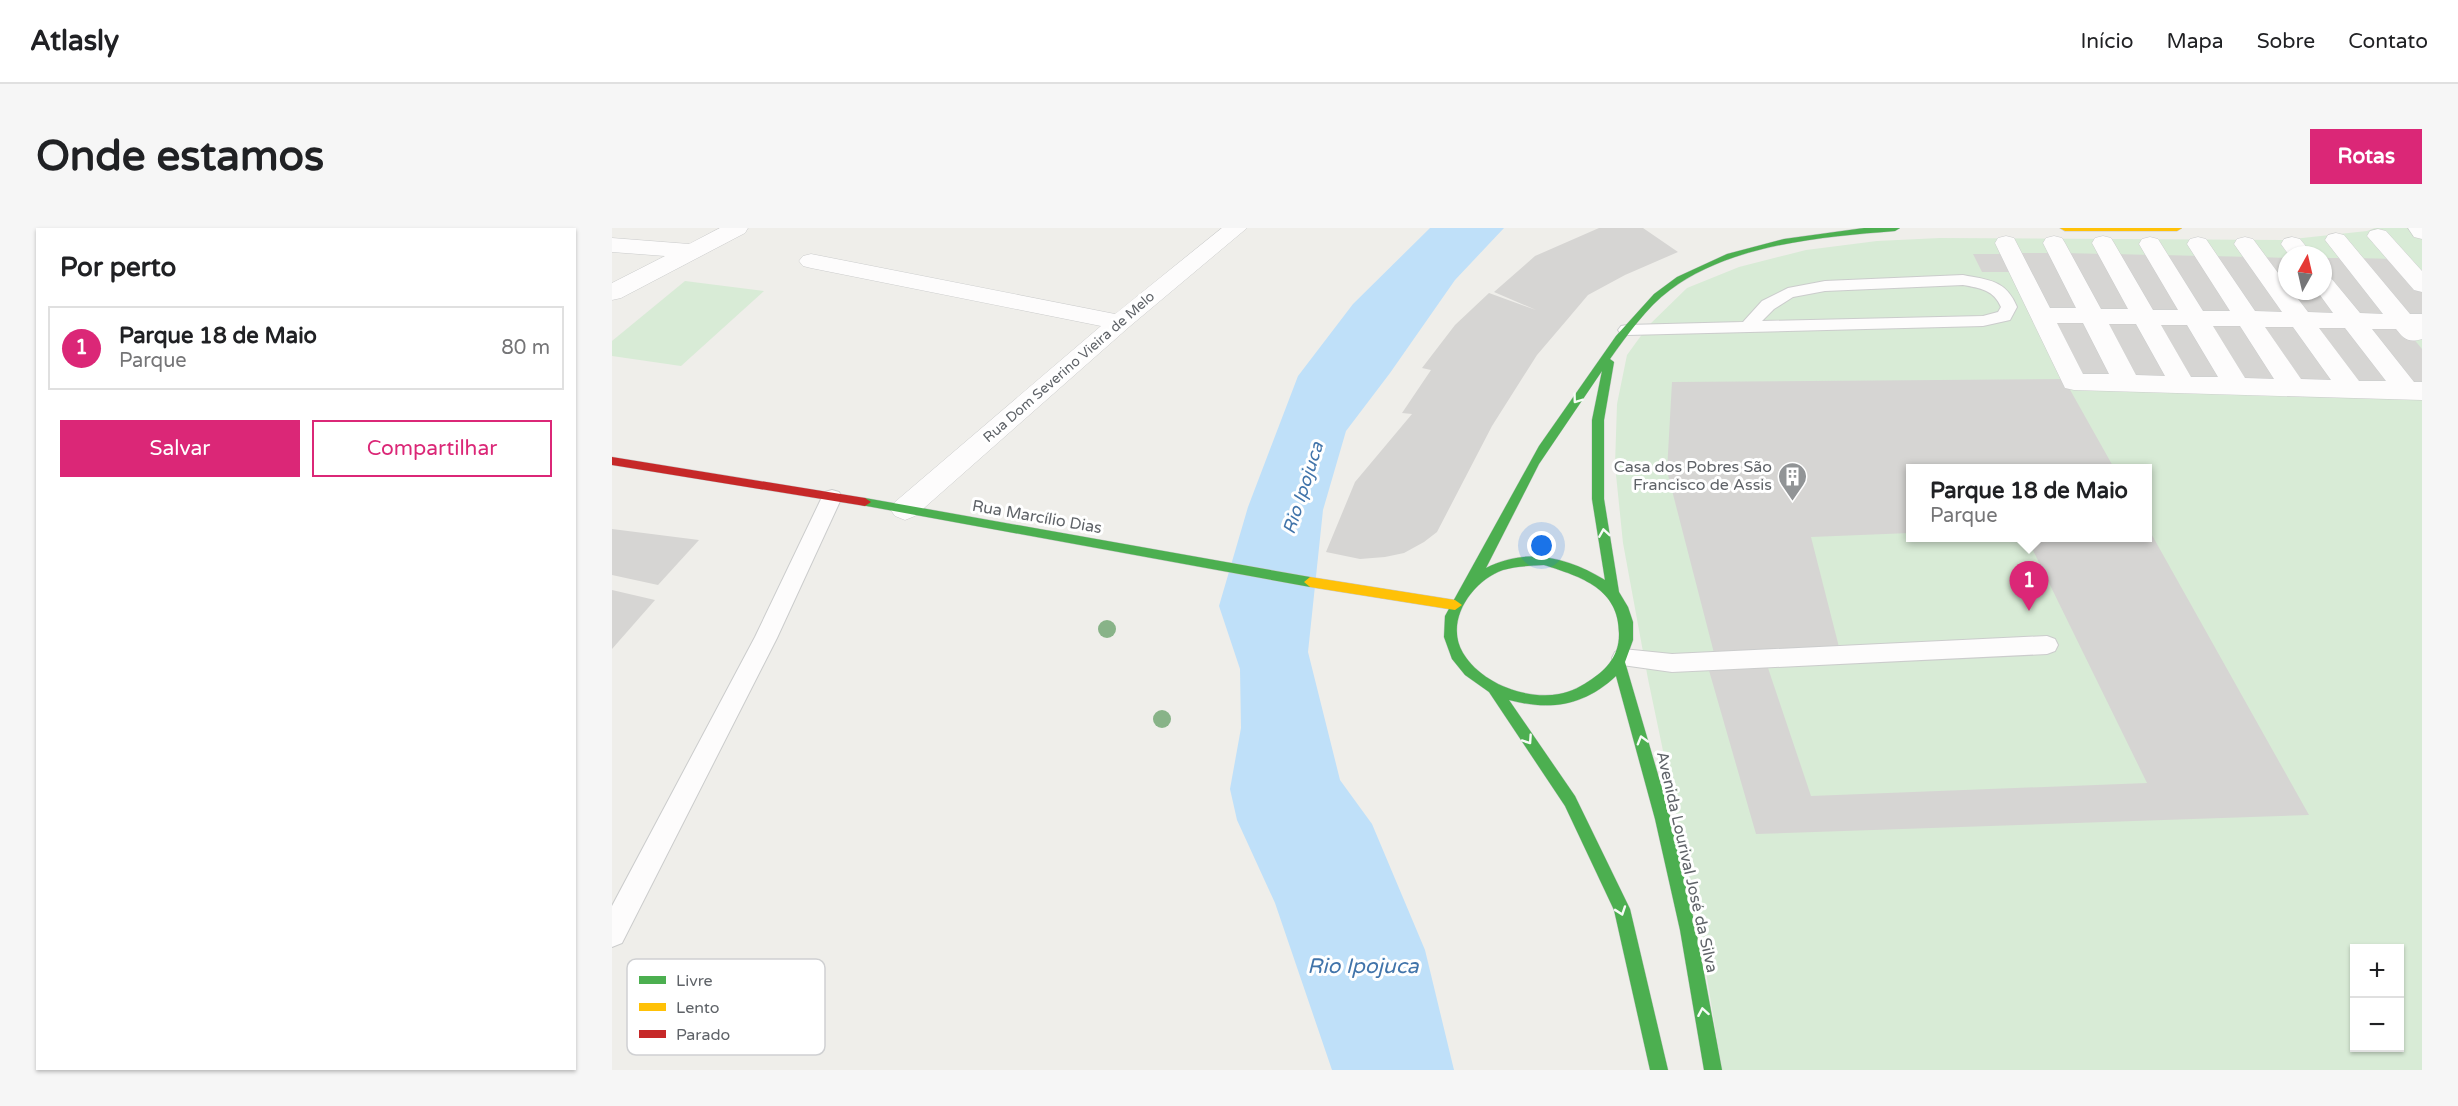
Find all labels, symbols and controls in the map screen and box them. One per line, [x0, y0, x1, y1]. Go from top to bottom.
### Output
text: Atlasly [30, 24, 119, 58]
text: Início [2081, 29, 2133, 54]
text: Mapa [2166, 29, 2224, 54]
text: Sobre [2257, 29, 2315, 54]
text: Contato [2348, 29, 2428, 54]
button: Rotas [2310, 129, 2422, 184]
text: Onde estamos [36, 131, 324, 182]
north arrow [2278, 246, 2332, 300]
text: Por perto [60, 252, 176, 283]
street label: Rua Dom Severino Vieira de Melo [980, 288, 1158, 446]
text: Parque 18 de Maio [119, 323, 317, 349]
text: 1 [75, 336, 88, 360]
text: 80 m [501, 336, 550, 360]
text: Parque [119, 349, 187, 373]
one-way arrow [1573, 392, 1584, 403]
button: Salvar [60, 420, 300, 477]
button: Compartilhar [312, 420, 552, 477]
water label: Rio Ipojuca [1278, 438, 1328, 537]
place label: Casa dos Pobres São Francisco de Assis [1614, 457, 1772, 495]
building icon: Casa dos Pobres São Francisco de Assis [1777, 460, 1809, 502]
popup [1906, 464, 2152, 542]
text: Parque 18 de Maio [1930, 478, 2128, 504]
street label: Rua Marcílio Dias [971, 496, 1103, 538]
text: Parque [1930, 504, 1998, 528]
one-way arrow [1598, 529, 1610, 538]
your location [1527, 531, 1556, 560]
pin: 1 [2010, 562, 2048, 611]
one-way arrow [1521, 734, 1533, 744]
one-way arrow [1637, 735, 1649, 746]
street label: Avenida Lourival José da Silva [1652, 749, 1722, 975]
one-way arrow [1614, 905, 1626, 916]
map controls [2350, 944, 2404, 1052]
button: + [2350, 944, 2404, 998]
water label: Rio Ipojuca [1307, 954, 1420, 979]
legend [627, 959, 825, 1055]
text: Livre [676, 971, 713, 991]
text: Lento [676, 998, 720, 1018]
button: − [2350, 998, 2404, 1052]
one-way arrow [1697, 1008, 1709, 1017]
text: Parado [676, 1025, 730, 1045]

